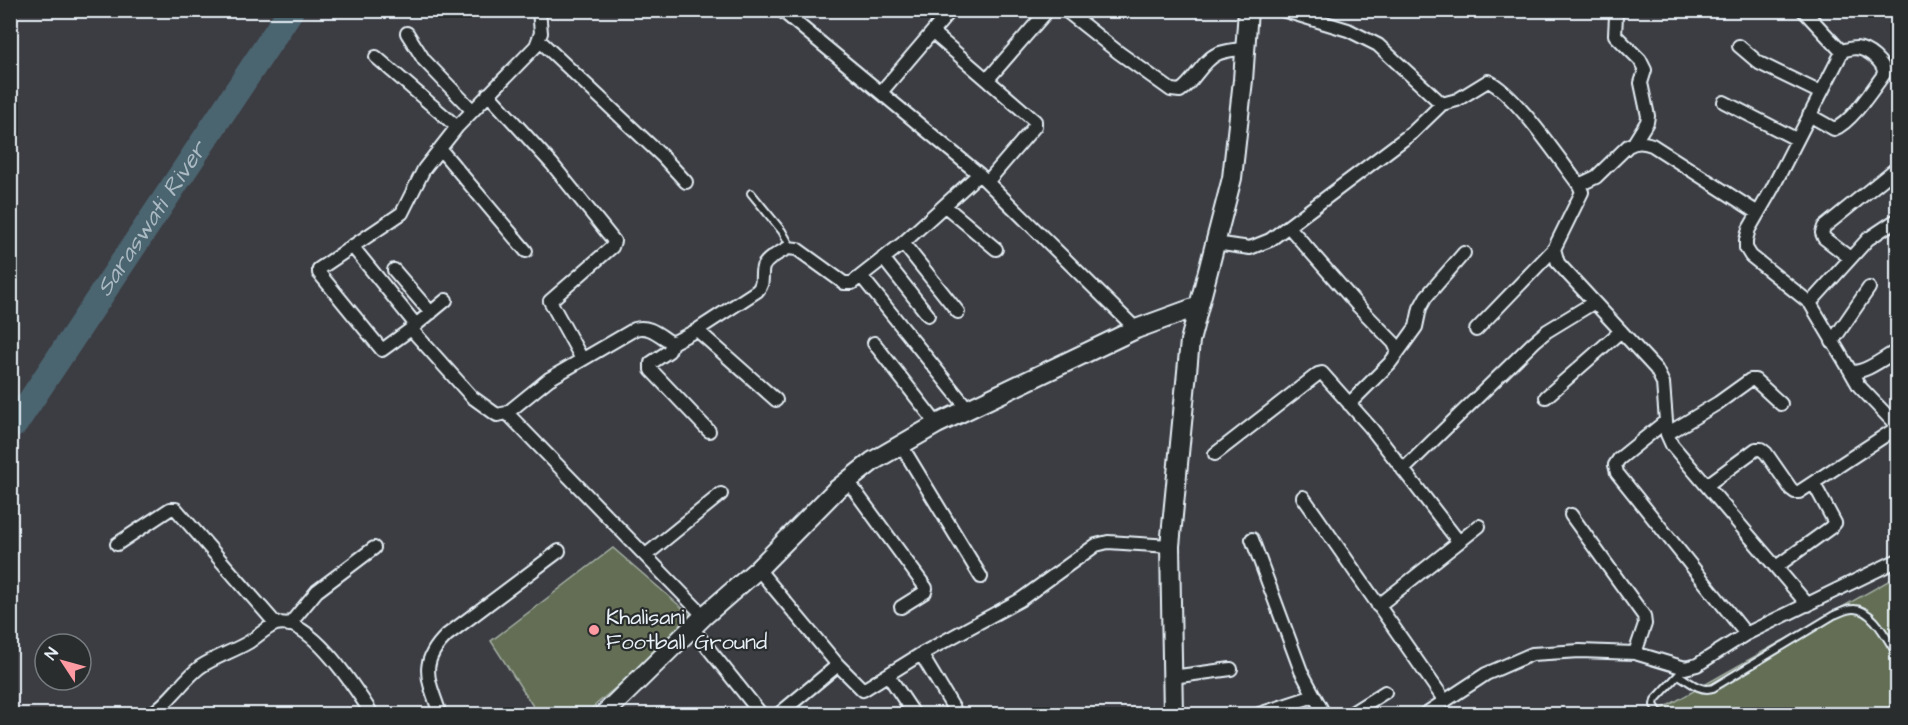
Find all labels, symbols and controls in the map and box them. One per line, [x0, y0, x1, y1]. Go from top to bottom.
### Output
water label: Saraswati River [88, 133, 217, 303]
place label: Khalisani Football Ground [606, 602, 767, 658]
marker: Khalisani Football Ground [587, 623, 601, 637]
north arrow [33, 632, 93, 692]
text: N [40, 643, 64, 664]

